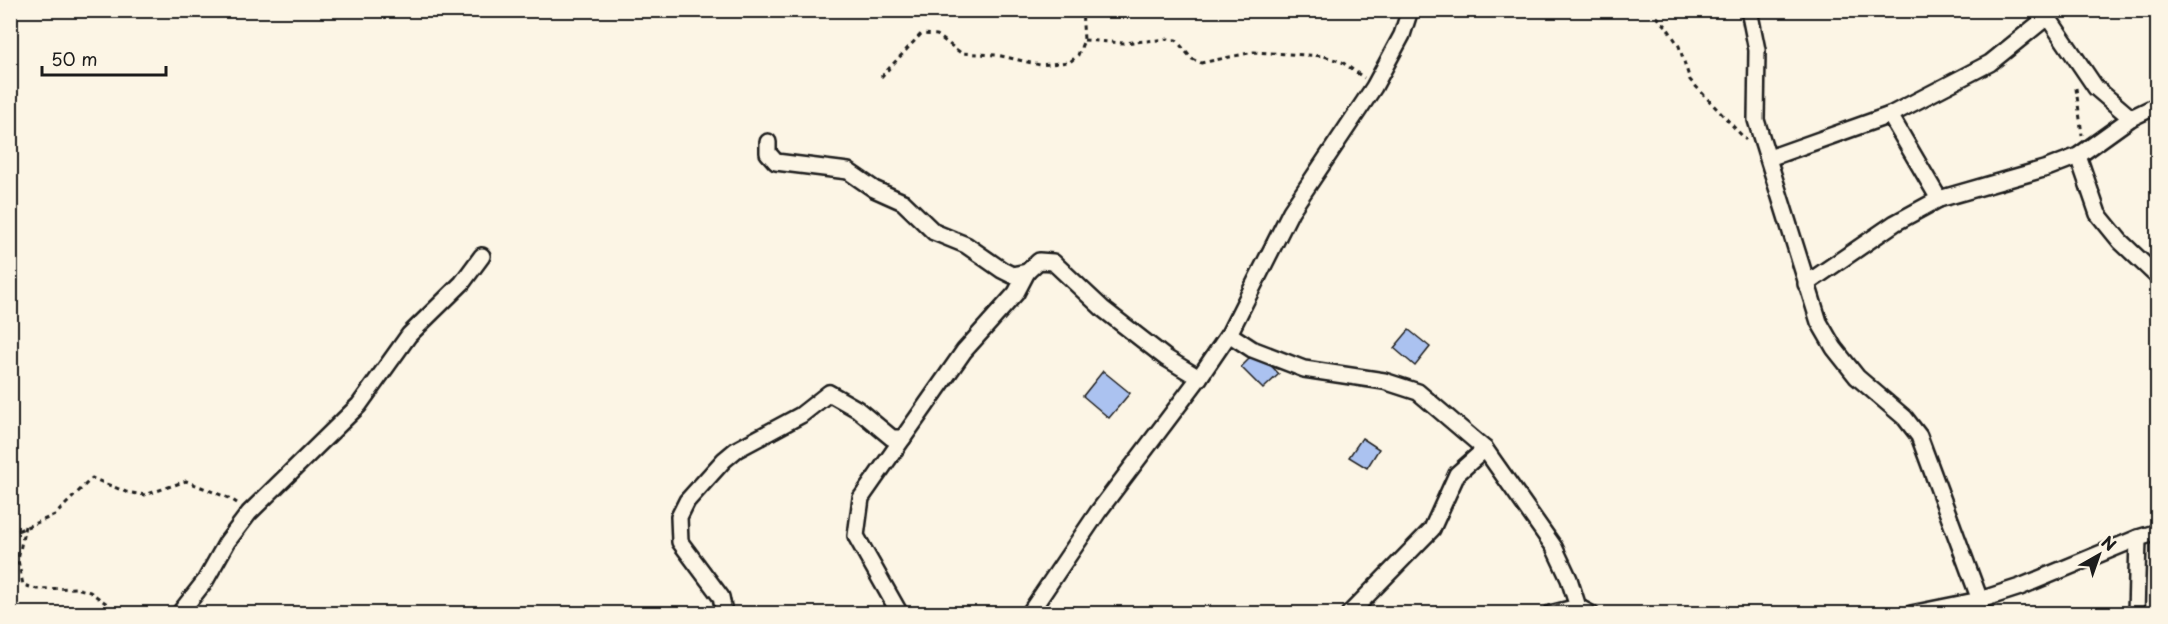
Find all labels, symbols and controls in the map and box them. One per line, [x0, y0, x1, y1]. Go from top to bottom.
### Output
scale bar [42, 39, 166, 77]
text: 50 m [51, 45, 98, 72]
north arrow [2069, 525, 2129, 585]
text: N [2097, 529, 2122, 556]

